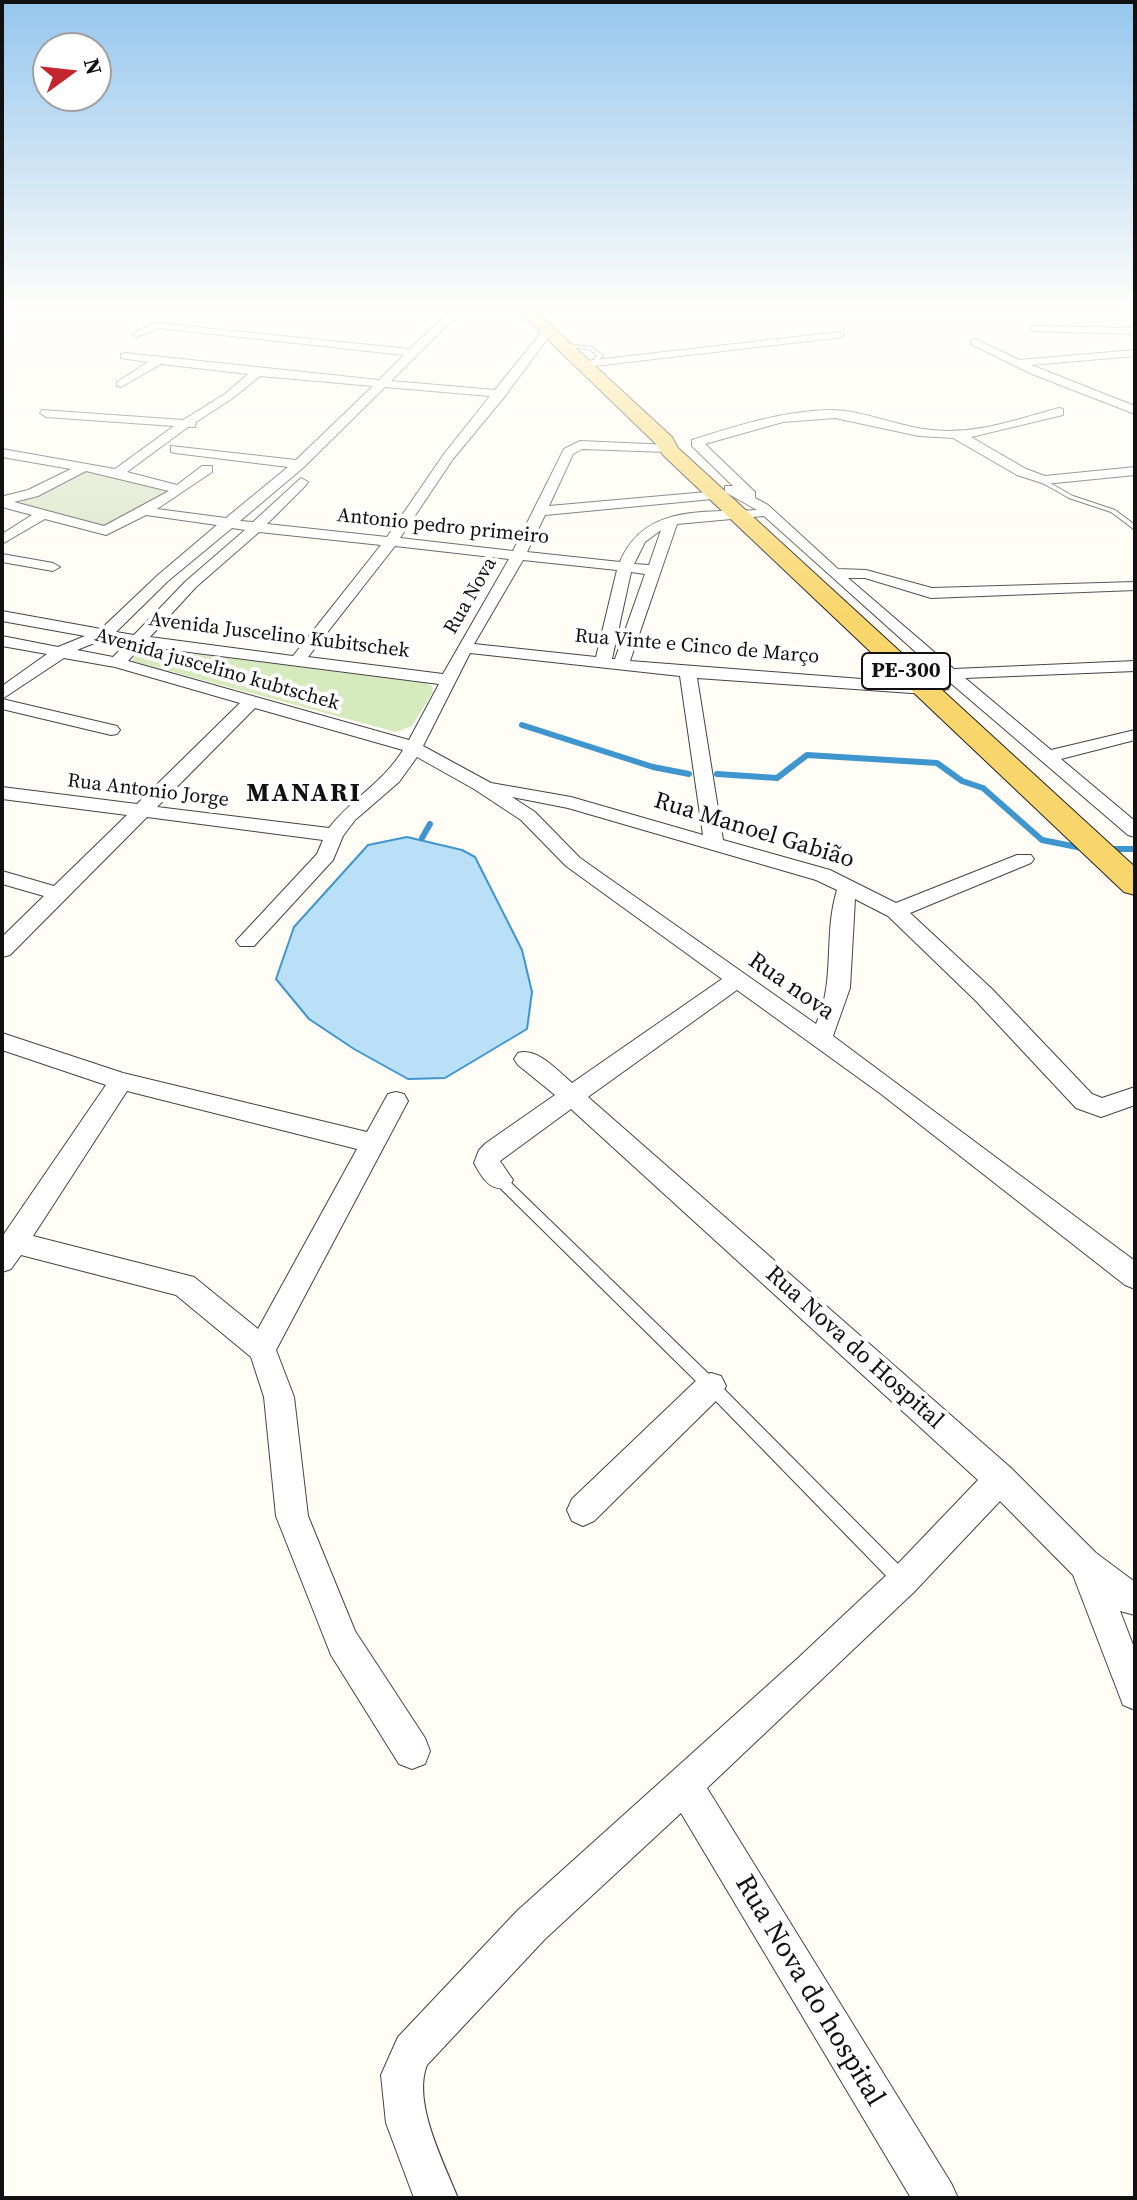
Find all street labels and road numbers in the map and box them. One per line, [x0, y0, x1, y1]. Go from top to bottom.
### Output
street label: Antonio pedro primeiro [336, 504, 550, 550]
street label: Rua Nova [439, 553, 503, 639]
street label: Avenida Juscelino Kubitschek [147, 608, 411, 664]
street label: Avenida juscelino kubtschek [92, 624, 342, 716]
street label: Rua Vinte e Cinco de Março [574, 624, 820, 670]
road number: PE-300 [862, 653, 950, 689]
street label: Rua Antonio Jorge [66, 769, 230, 813]
street label: Rua Manoel Gabião [650, 787, 858, 875]
street label: Rua nova [742, 947, 840, 1027]
street label: Rua Nova do Hospital [759, 1260, 949, 1436]
street label: Rua Nova do hospital [727, 1869, 891, 2113]

